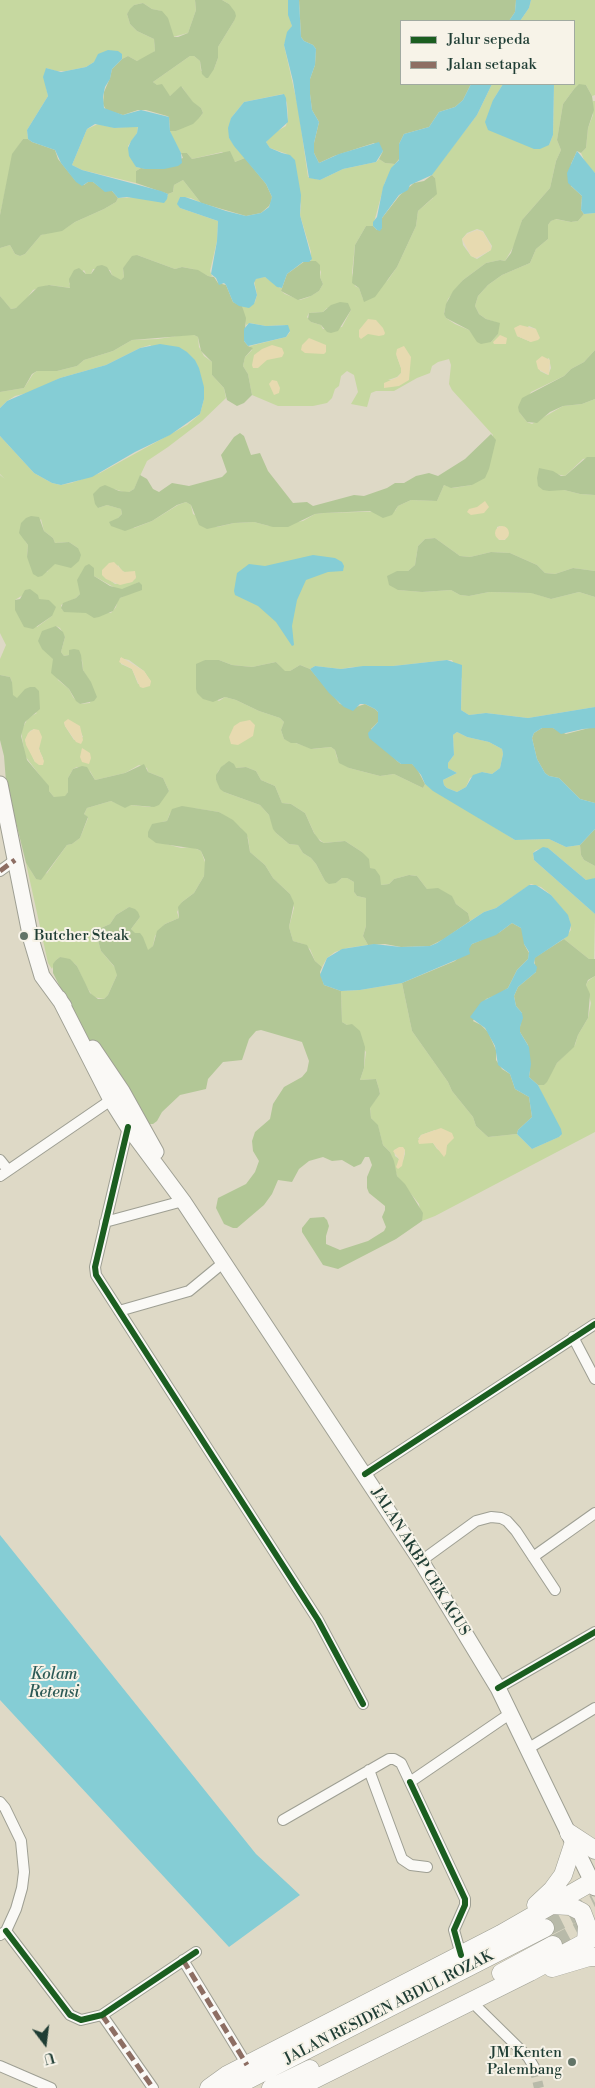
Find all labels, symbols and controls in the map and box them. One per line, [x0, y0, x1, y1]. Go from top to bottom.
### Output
legend [400, 20, 575, 85]
text: Jalur sepeda [447, 30, 530, 49]
text: Jalan setapak [447, 55, 536, 74]
place label: Butcher Steak [34, 927, 129, 945]
marker: Butcher Steak [18, 930, 30, 942]
street label: JALAN AKBP CEK AGUS [367, 1485, 473, 1639]
water label: Kolam Retensi [28, 1665, 80, 1703]
street label: JALAN RESIDEN ABDUL ROZAK [282, 1947, 496, 2069]
north arrow [20, 2018, 70, 2068]
place label: JM Kenten Palembang [487, 2044, 562, 2079]
text: U [41, 2047, 56, 2068]
marker: JM Kenten Palembang [566, 2056, 578, 2068]

